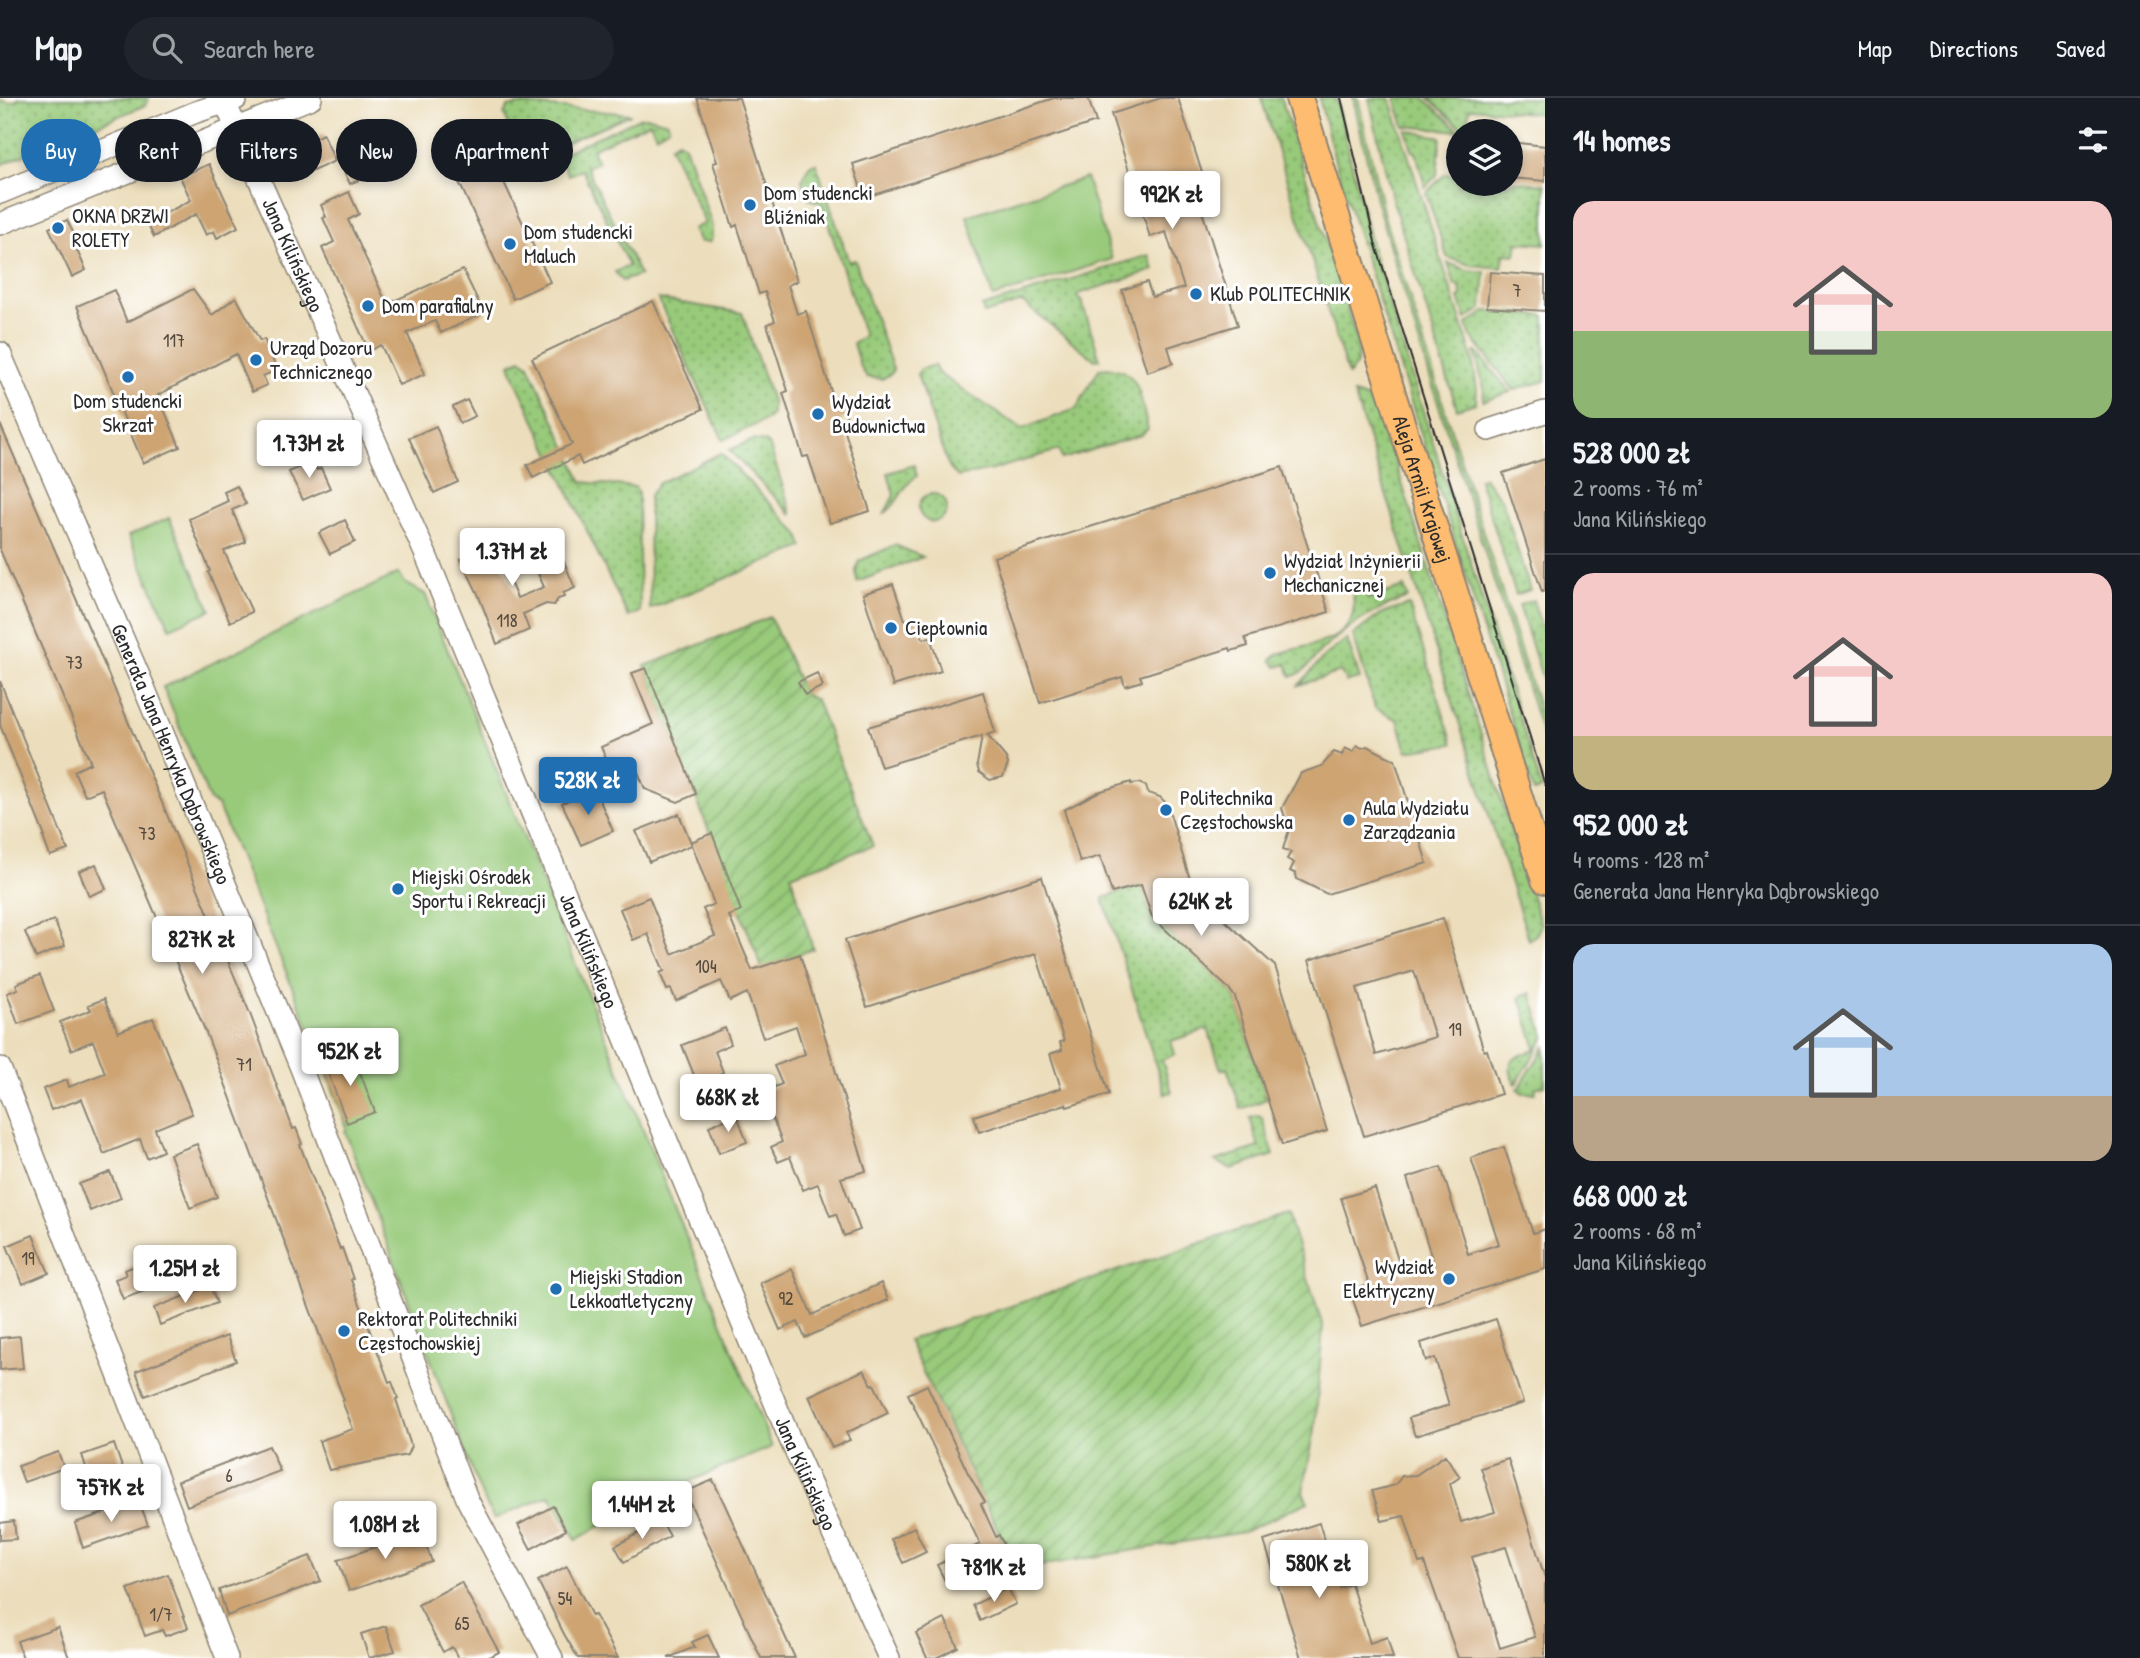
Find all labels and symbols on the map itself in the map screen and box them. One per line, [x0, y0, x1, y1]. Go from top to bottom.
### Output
pin: 992K zł [1107, 172, 1237, 231]
place label: Dom studencki Bliźniak [764, 178, 873, 231]
street label: Jana Kilińskiego [255, 193, 331, 317]
marker: Dom studencki Bliźniak [742, 197, 758, 213]
place label: OKNA DRZWI ROLETY [72, 201, 169, 254]
place label: Dom studencki Maluch [524, 217, 633, 270]
marker: OKNA DRZWI ROLETY [50, 220, 66, 236]
marker: Dom studencki Maluch [502, 236, 518, 252]
house number: 7 [1513, 278, 1522, 303]
place label: Klub POLITECHNIK [1210, 279, 1351, 308]
marker: Klub POLITECHNIK [1188, 286, 1204, 302]
place label: Dom parafialny [382, 291, 494, 320]
marker: Dom parafialny [360, 298, 376, 314]
house number: 117 [163, 328, 185, 353]
place label: Urząd Dozoru Technicznego [270, 333, 373, 386]
marker: Urząd Dozoru Technicznego [248, 352, 264, 368]
marker: Dom studencki Skrzat [120, 369, 136, 385]
place label: Dom studencki Skrzat [74, 386, 182, 439]
place label: Wydział Budownictwa [832, 387, 925, 440]
marker: Wydział Budownictwa [810, 406, 826, 422]
street label: Aleja Armii Krajowej [1386, 412, 1459, 566]
pin: 1.73M zł [237, 420, 381, 480]
pin: 1.37M zł [440, 528, 584, 588]
place label: Wydział Inżynierii Mechanicznej [1284, 546, 1421, 599]
marker: Wydział Inżynierii Mechanicznej [1262, 565, 1278, 581]
house number: 118 [497, 608, 518, 633]
place label: Ciepłownia [905, 613, 987, 642]
street label: Generała Jana Henryka Dąbrowskiego [104, 619, 239, 888]
marker: Ciepłownia [883, 620, 899, 636]
house number: 73 [66, 650, 82, 675]
pin: 528K zł [523, 758, 653, 817]
place label: Politechnika Częstochowska [1180, 783, 1293, 836]
place label: Aula Wydziału Zarządzania [1363, 793, 1469, 846]
marker: Politechnika Częstochowska [1158, 802, 1174, 818]
marker: Aula Wydziału Zarządzania [1341, 812, 1357, 828]
house number: 73 [139, 821, 155, 846]
place label: Miejski Ośrodek Sportu i Rekreacji [412, 862, 546, 915]
pin: 624K zł [1136, 878, 1266, 938]
marker: Miejski Ośrodek Sportu i Rekreacji [390, 881, 406, 897]
street label: Jana Kilińskiego [553, 889, 626, 1012]
pin: 827K zł [137, 916, 267, 976]
house number: 104 [695, 954, 717, 979]
house number: 19 [1448, 1017, 1462, 1042]
pin: 952K zł [285, 1028, 415, 1088]
house number: 71 [236, 1052, 252, 1077]
pin: 668K zł [663, 1074, 793, 1134]
house number: 19 [21, 1246, 35, 1271]
pin: 1.25M zł [113, 1246, 257, 1305]
place label: Wydział Elektryczny [1343, 1252, 1435, 1305]
place label: Miejski Stadion Lekkoatletyczny [570, 1262, 693, 1315]
marker: Wydział Elektryczny [1441, 1271, 1457, 1287]
marker: Miejski Stadion Lekkoatletyczny [548, 1281, 564, 1297]
house number: 92 [778, 1286, 794, 1311]
place label: Rektorat Politechniki Częstochowskiej [358, 1304, 518, 1357]
marker: Rektorat Politechniki Częstochowskiej [336, 1323, 352, 1339]
street label: Jana Kilińskiego [768, 1412, 844, 1535]
house number: 6 [225, 1463, 233, 1488]
pin: 757K zł [46, 1464, 176, 1524]
pin: 1.44M zł [570, 1482, 714, 1541]
pin: 1.08M zł [313, 1502, 457, 1561]
pin: 580K zł [1254, 1540, 1384, 1600]
pin: 781K zł [929, 1544, 1059, 1604]
house number: 54 [558, 1586, 572, 1611]
house number: 1/7 [149, 1602, 173, 1627]
house number: 65 [455, 1611, 470, 1636]

